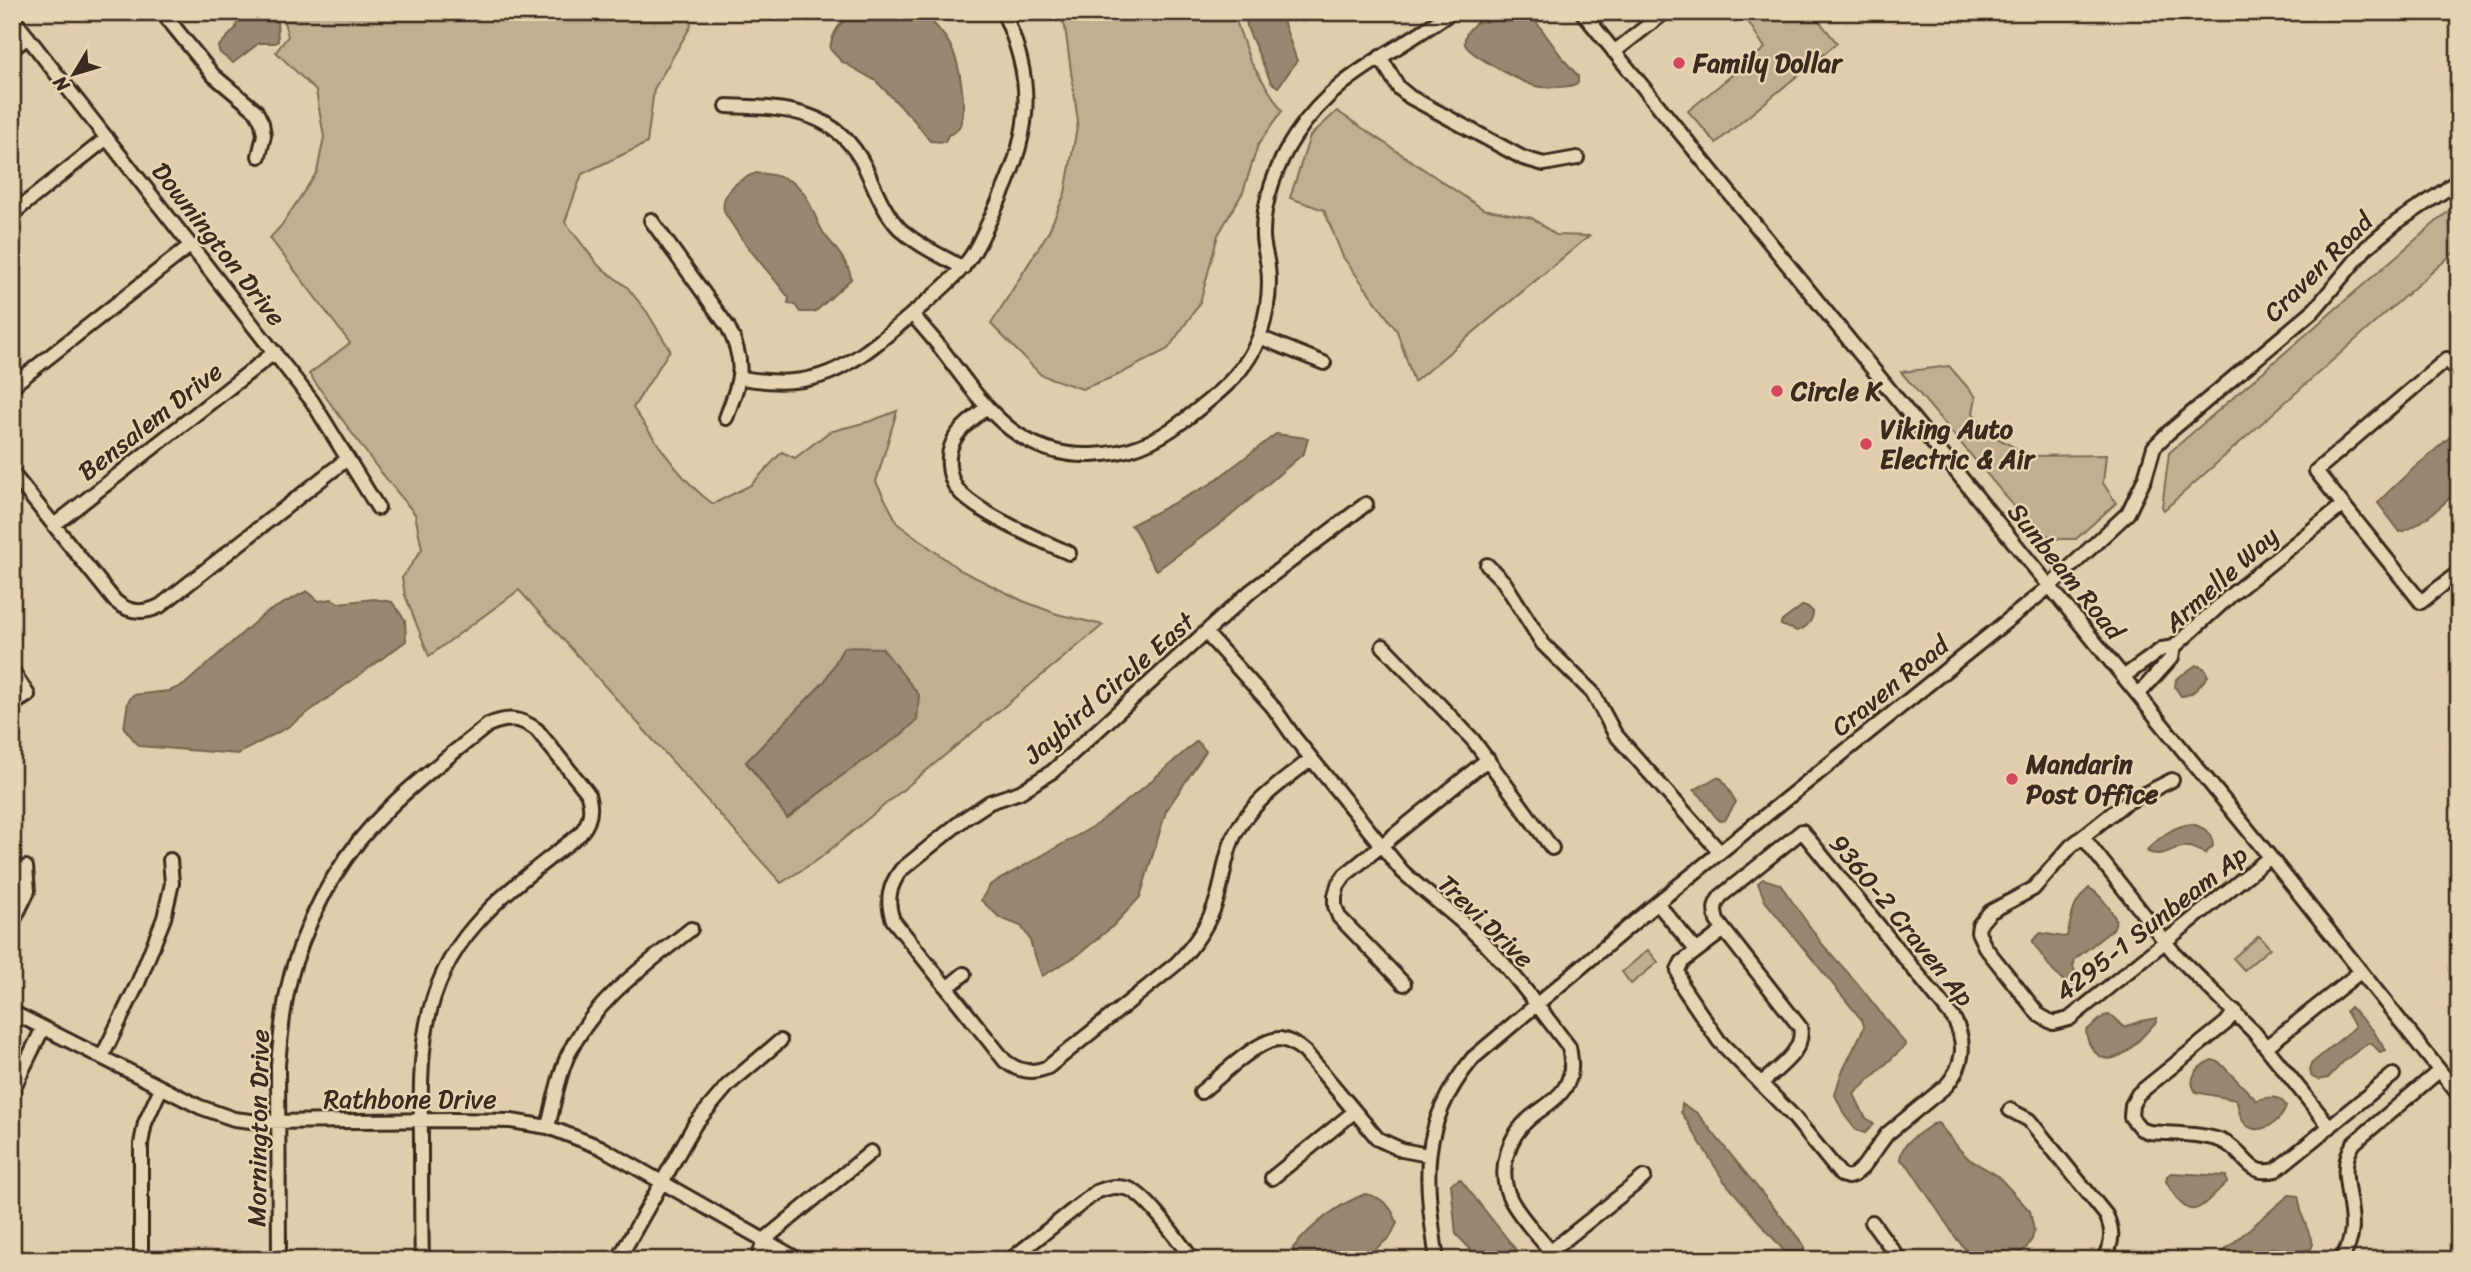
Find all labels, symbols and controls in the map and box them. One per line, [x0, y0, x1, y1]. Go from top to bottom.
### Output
north arrow [38, 38, 108, 108]
place label: Family Dollar [1692, 40, 1844, 86]
marker: Family Dollar [1671, 55, 1687, 71]
text: N [43, 68, 79, 100]
street label: Downington Drive [140, 151, 298, 337]
street label: Craven Road [2252, 199, 2386, 333]
street label: Bensalem Drive [67, 349, 233, 493]
place label: Circle K [1790, 368, 1884, 414]
marker: Circle K [1769, 383, 1785, 399]
place label: Viking Auto Electric & Air [1880, 406, 2037, 482]
marker: Viking Auto Electric & Air [1858, 436, 1874, 452]
street label: Sunbeam Road [1996, 492, 2138, 652]
street label: Armelle Way [2152, 514, 2290, 644]
street label: Jaybird Circle East [1012, 599, 1207, 777]
street label: Craven Road [1820, 622, 1961, 748]
place label: Mandarin Post Office [2025, 741, 2159, 817]
marker: Mandarin Post Office [2004, 771, 2020, 787]
street label: 9360-2 Craven Ap [1817, 823, 1987, 1017]
street label: 4295-1 Sunbeam Ap [2044, 832, 2258, 1014]
street label: Trevi Drive [1426, 862, 1546, 980]
street label: Mornington Drive [233, 1029, 283, 1227]
street label: Rathbone Drive [323, 1076, 497, 1122]

